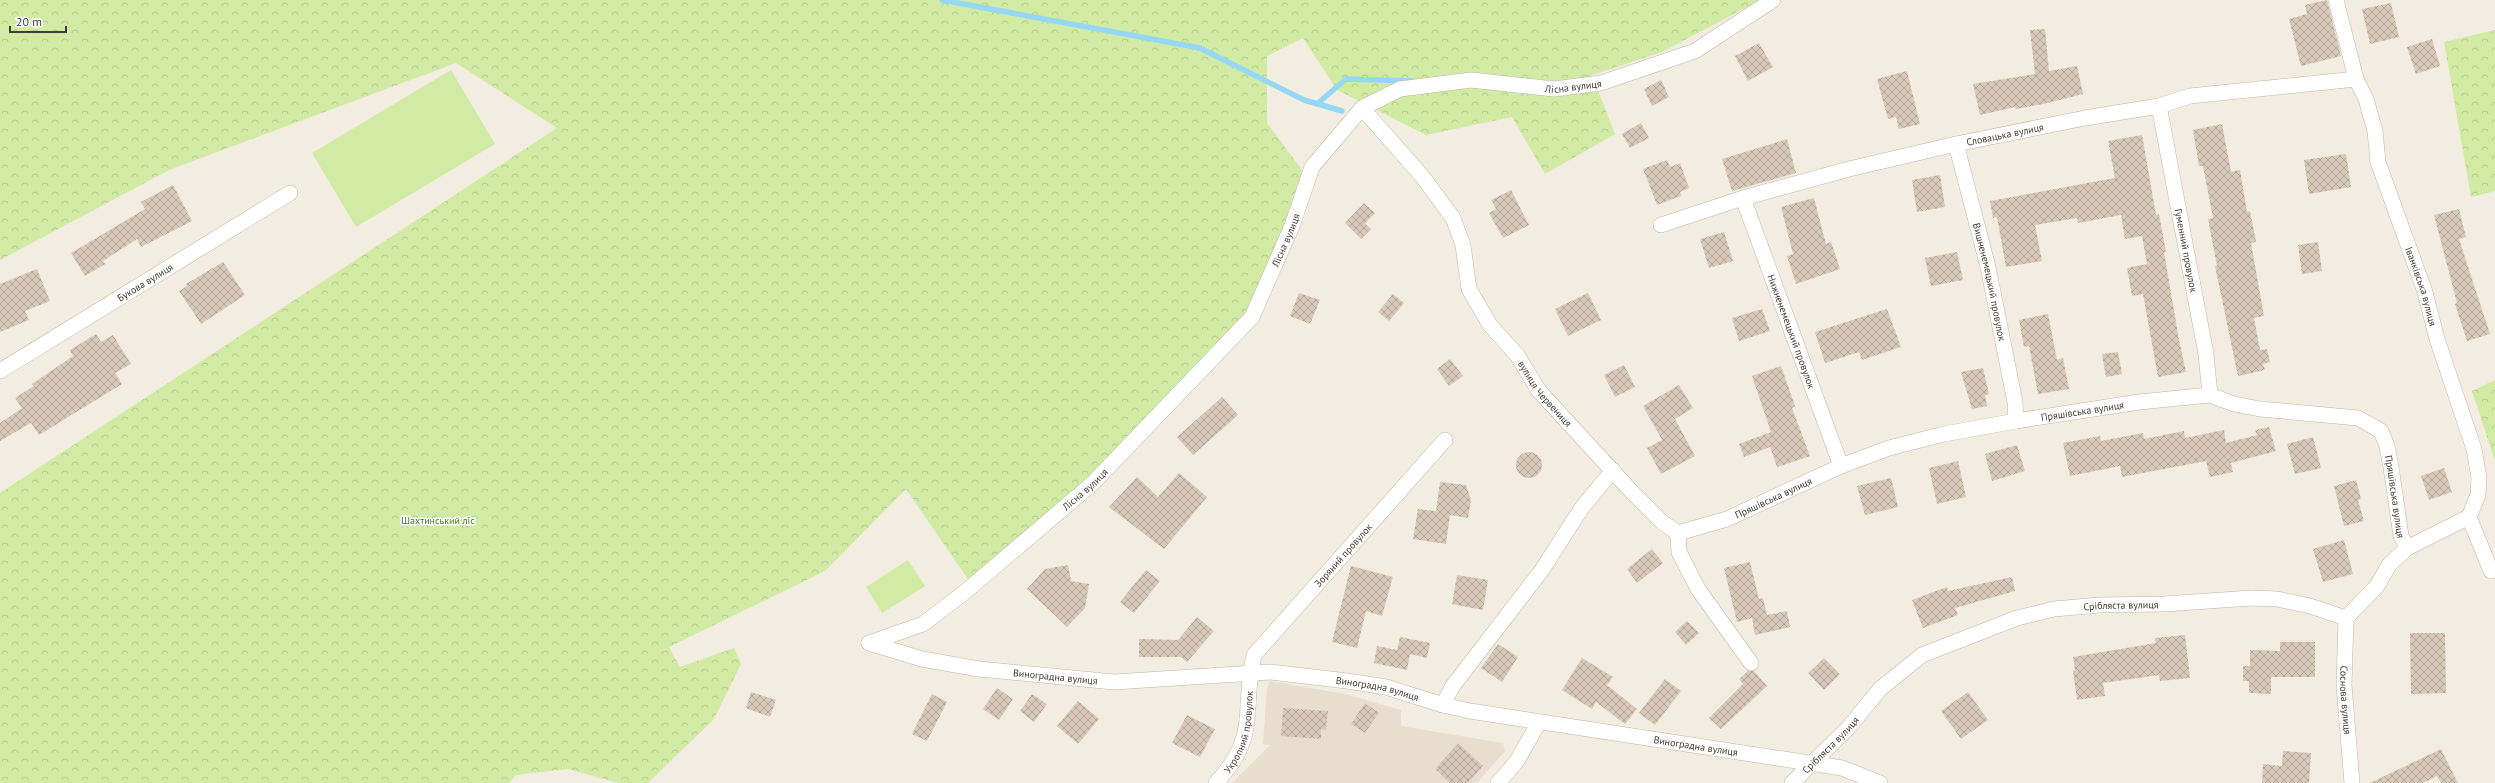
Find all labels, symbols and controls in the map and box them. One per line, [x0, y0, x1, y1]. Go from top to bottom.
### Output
scale bar [10, 8, 66, 34]
text: 20 m [16, 14, 42, 29]
street label: Лісна вулиця [1543, 76, 1602, 95]
street label: Словацька вулиця [1965, 120, 2045, 148]
street label: Гуменний провулок [2172, 208, 2201, 294]
street label: Лісна вулиця [1268, 211, 1302, 270]
street label: Вишненемецький провулок [1970, 221, 2009, 342]
street label: Іванківська вулиця [2403, 245, 2440, 328]
street label: Букова вулиця [115, 260, 175, 304]
street label: Нижненемецький провулок [1765, 272, 1819, 390]
street label: вулиця Червениця [1515, 358, 1575, 429]
street label: Пряшівська вулиця [2040, 398, 2125, 424]
street label: Пряшівська вулиця [2382, 454, 2408, 539]
street label: Лісна вулиця [1059, 465, 1110, 514]
street label: Пряшівська вулиця [1733, 474, 1814, 521]
park label: Шахтинський ліс [401, 514, 475, 527]
street label: Зоряний провулок [1311, 520, 1375, 589]
street label: Срібляста вулиця [2083, 598, 2159, 613]
street label: Соснова вулиця [2337, 665, 2355, 735]
street label: Виноградна вулиця [1013, 666, 1099, 687]
street label: Виноградна вулиця [1335, 673, 1421, 704]
street label: Укропний провулок [1221, 690, 1255, 775]
street label: Срібляста вулиця [1799, 714, 1861, 776]
street label: Виноградна вулиця [1653, 733, 1739, 758]

